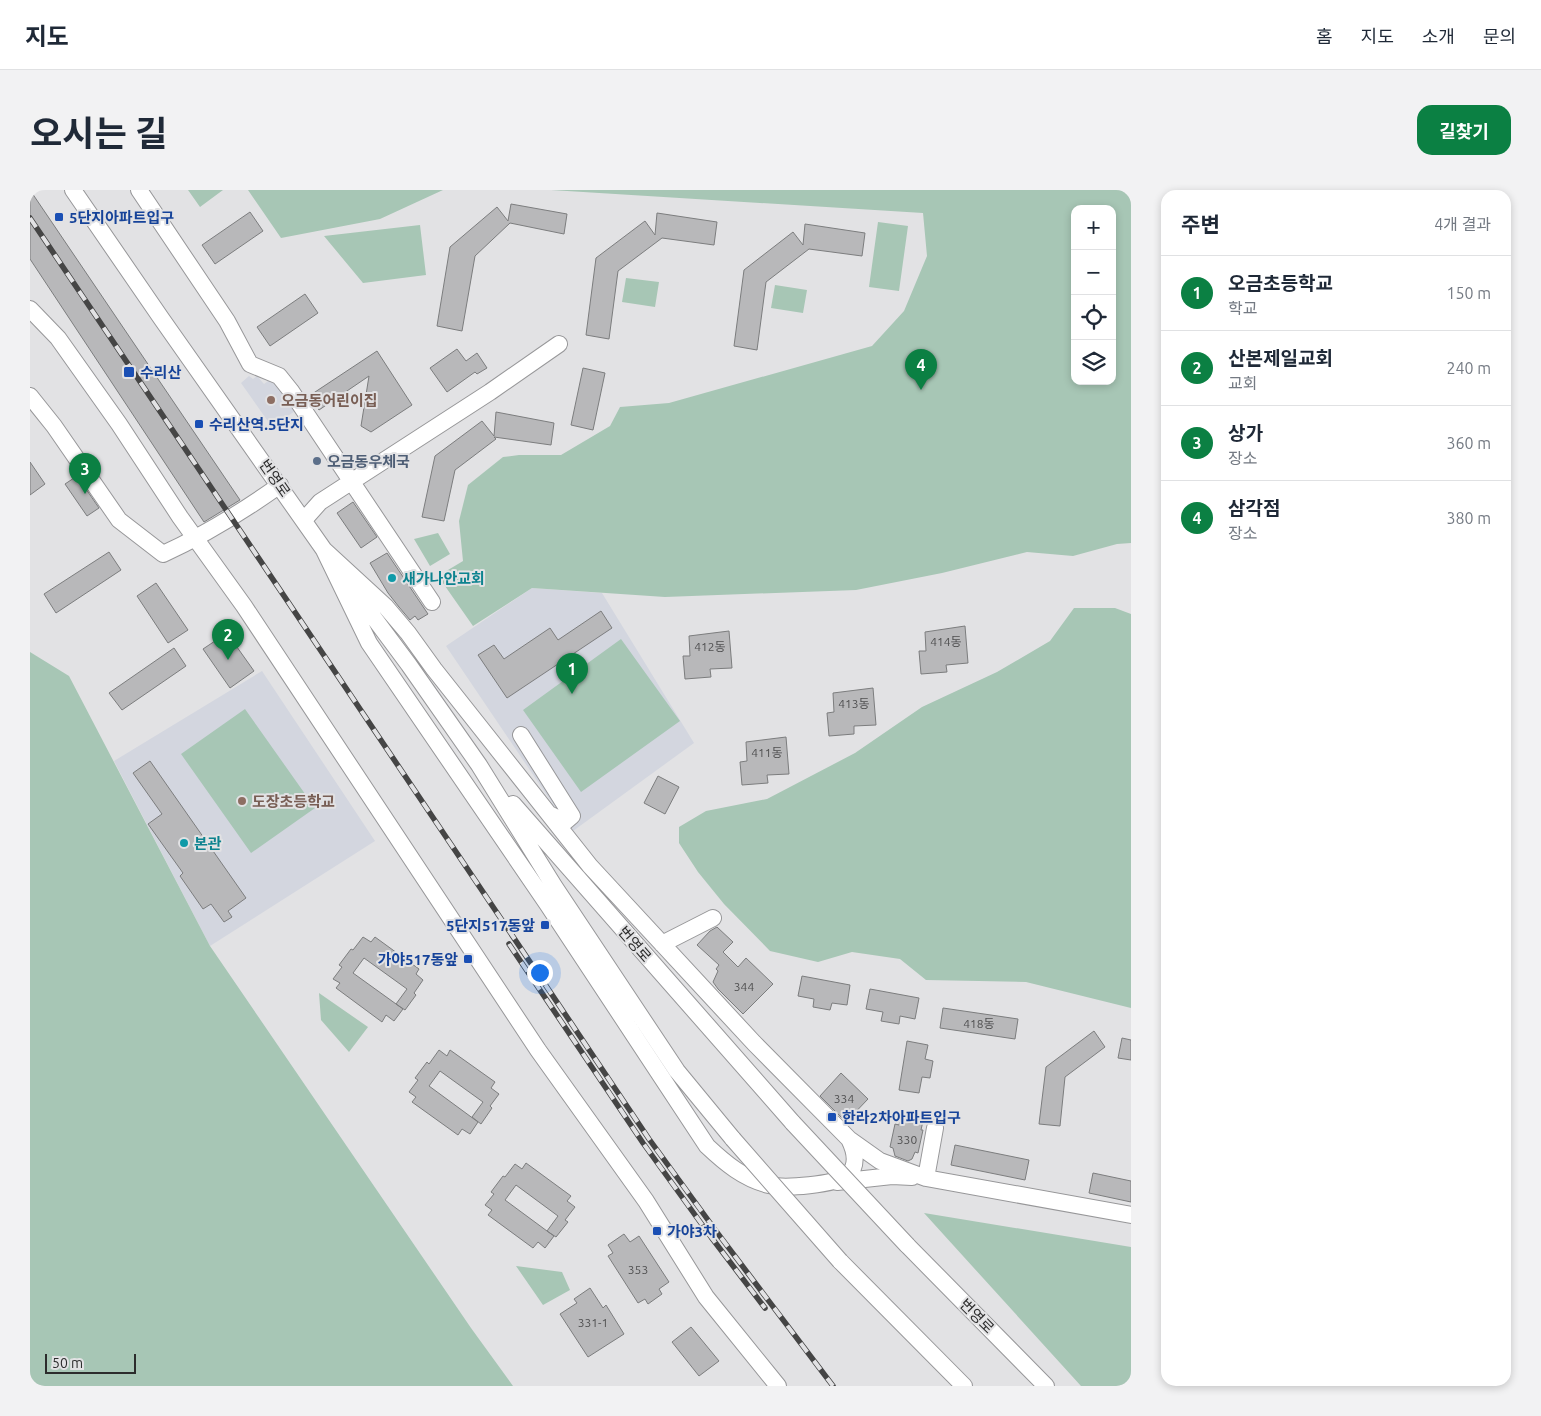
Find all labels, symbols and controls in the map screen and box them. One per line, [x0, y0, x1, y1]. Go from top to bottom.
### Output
text: 지도 [25, 23, 69, 50]
text: 홈 [1316, 26, 1333, 46]
text: 지도 [1361, 26, 1394, 46]
text: 소개 [1422, 26, 1455, 46]
text: 문의 [1483, 26, 1516, 46]
button: 길찾기 [1417, 105, 1511, 155]
text: 오시는 길 [30, 113, 167, 153]
map controls [1071, 205, 1116, 385]
button: + [1071, 205, 1116, 250]
place label: 5단지아파트입구 [69, 209, 174, 226]
marker: 5단지아파트입구 [53, 211, 65, 223]
text: 주변 [1181, 212, 1220, 236]
text: 4개 결과 [1434, 215, 1491, 233]
button: − [1071, 250, 1116, 295]
text: 오금초등학교 [1228, 272, 1333, 294]
text: 1 [1192, 284, 1202, 302]
text: 150 m [1446, 284, 1491, 302]
button: locate [1071, 295, 1116, 340]
text: 학교 [1228, 299, 1257, 317]
button: layers [1071, 340, 1116, 385]
text: 산본제일교회 [1228, 347, 1333, 369]
pin: 4 [905, 349, 937, 390]
text: 2 [1192, 359, 1202, 377]
text: 240 m [1446, 359, 1491, 377]
place label: 수리산 [140, 364, 182, 381]
marker: 수리산 [122, 365, 136, 379]
text: 교회 [1228, 374, 1257, 392]
place label: 오금동어린이집 [281, 392, 378, 409]
marker: 오금동어린이집 [265, 394, 277, 406]
place label: 수리산역.5단지 [209, 416, 304, 433]
marker: 수리산역.5단지 [193, 418, 205, 430]
text: 상가 [1228, 422, 1263, 444]
text: 3 [1192, 434, 1202, 452]
text: 360 m [1446, 434, 1491, 452]
text: 장소 [1228, 449, 1257, 467]
pin: 3 [69, 453, 101, 494]
place label: 오금동우체국 [327, 453, 410, 470]
marker: 오금동우체국 [311, 455, 323, 467]
street label: 번영로 [256, 456, 294, 500]
text: 삼각점 [1228, 497, 1280, 519]
text: 4 [1192, 509, 1202, 527]
text: 380 m [1446, 509, 1491, 527]
text: 장소 [1228, 524, 1257, 542]
place label: 새가나안교회 [402, 570, 485, 587]
marker: 새가나안교회 [386, 572, 398, 584]
pin: 2 [212, 619, 244, 660]
house number: 414동 [930, 635, 962, 648]
house number: 412동 [694, 640, 726, 653]
pin: 1 [556, 653, 588, 694]
house number: 413동 [838, 697, 870, 710]
house number: 411동 [751, 746, 783, 759]
place label: 도장초등학교 [252, 793, 335, 810]
marker: 도장초등학교 [236, 795, 248, 807]
place label: 본관 [194, 835, 222, 852]
marker: 본관 [178, 837, 190, 849]
place label: 5단지517동앞 [446, 917, 535, 934]
marker: 5단지517동앞 [539, 919, 551, 931]
street label: 번영로 [615, 923, 655, 965]
place label: 가야517동앞 [377, 951, 458, 968]
marker: 가야517동앞 [462, 953, 474, 965]
your location [527, 960, 553, 986]
house number: 344 [734, 980, 754, 993]
house number: 418동 [963, 1017, 995, 1030]
house number: 334 [834, 1092, 854, 1105]
place label: 한라2차아파트입구 [842, 1109, 961, 1126]
marker: 한라2차아파트입구 [826, 1111, 838, 1123]
house number: 330 [897, 1133, 917, 1146]
place label: 가야3차 [667, 1223, 717, 1240]
marker: 가야3차 [651, 1225, 663, 1237]
house number: 353 [628, 1263, 648, 1276]
street label: 번영로 [956, 1295, 998, 1337]
house number: 331-1 [578, 1316, 608, 1329]
scale bar [45, 1351, 136, 1374]
text: 50 m [52, 1355, 83, 1371]

